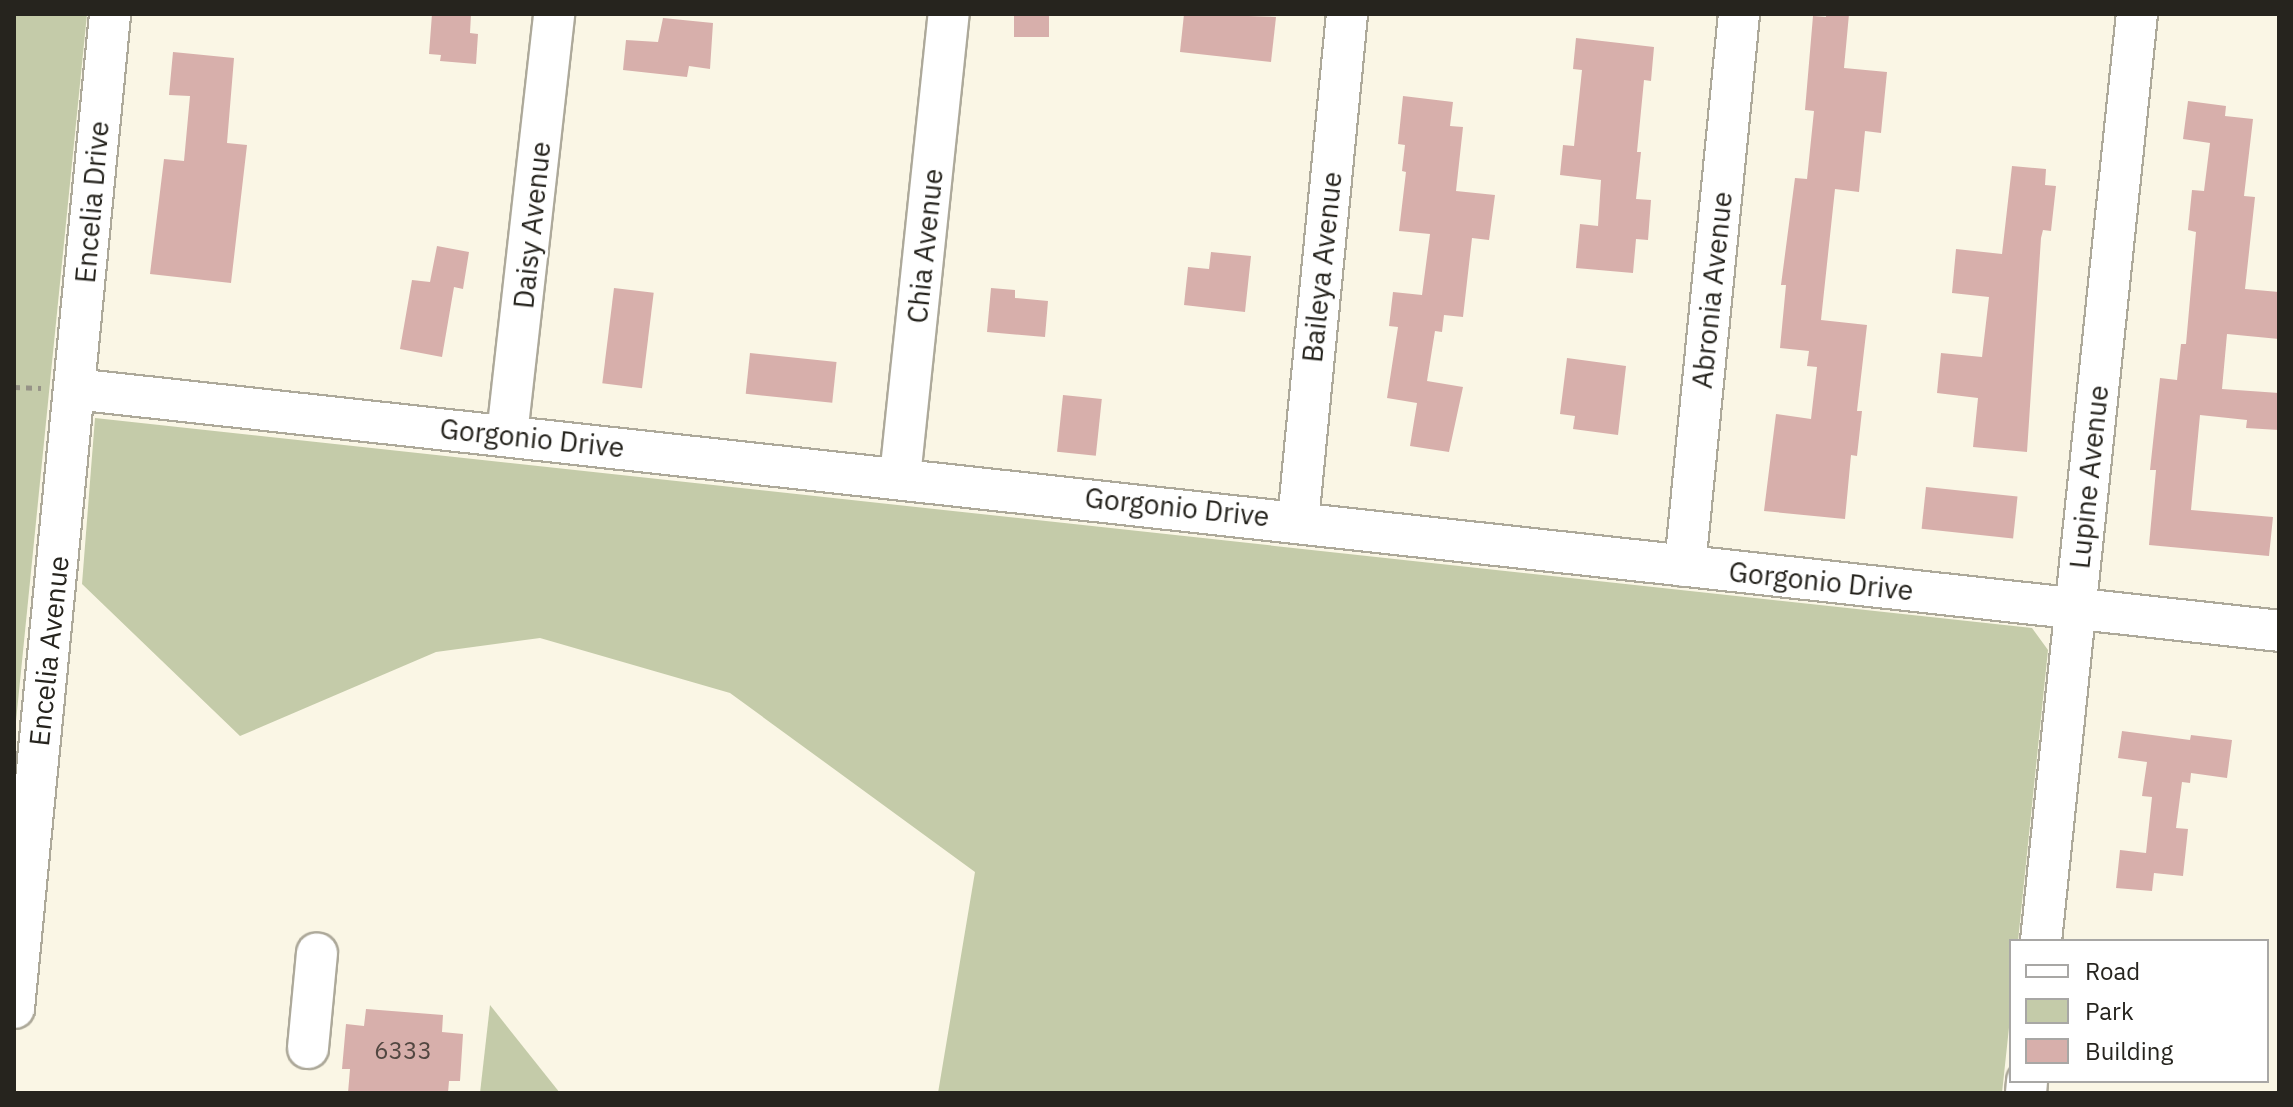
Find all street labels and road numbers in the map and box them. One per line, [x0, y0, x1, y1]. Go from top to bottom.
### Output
street label: Encelia Drive [68, 120, 116, 284]
street label: Daisy Avenue [507, 140, 557, 310]
street label: Chia Avenue [900, 167, 950, 325]
street label: Baileya Avenue [1295, 170, 1349, 364]
street label: Abronia Avenue [1685, 190, 1739, 390]
street label: Lupine Avenue [2063, 384, 2115, 570]
street label: Gorgonio Drive [438, 412, 626, 464]
street label: Gorgonio Drive [1083, 481, 1271, 533]
street label: Encelia Avenue [22, 554, 76, 748]
street label: Gorgonio Drive [1727, 555, 1915, 607]

